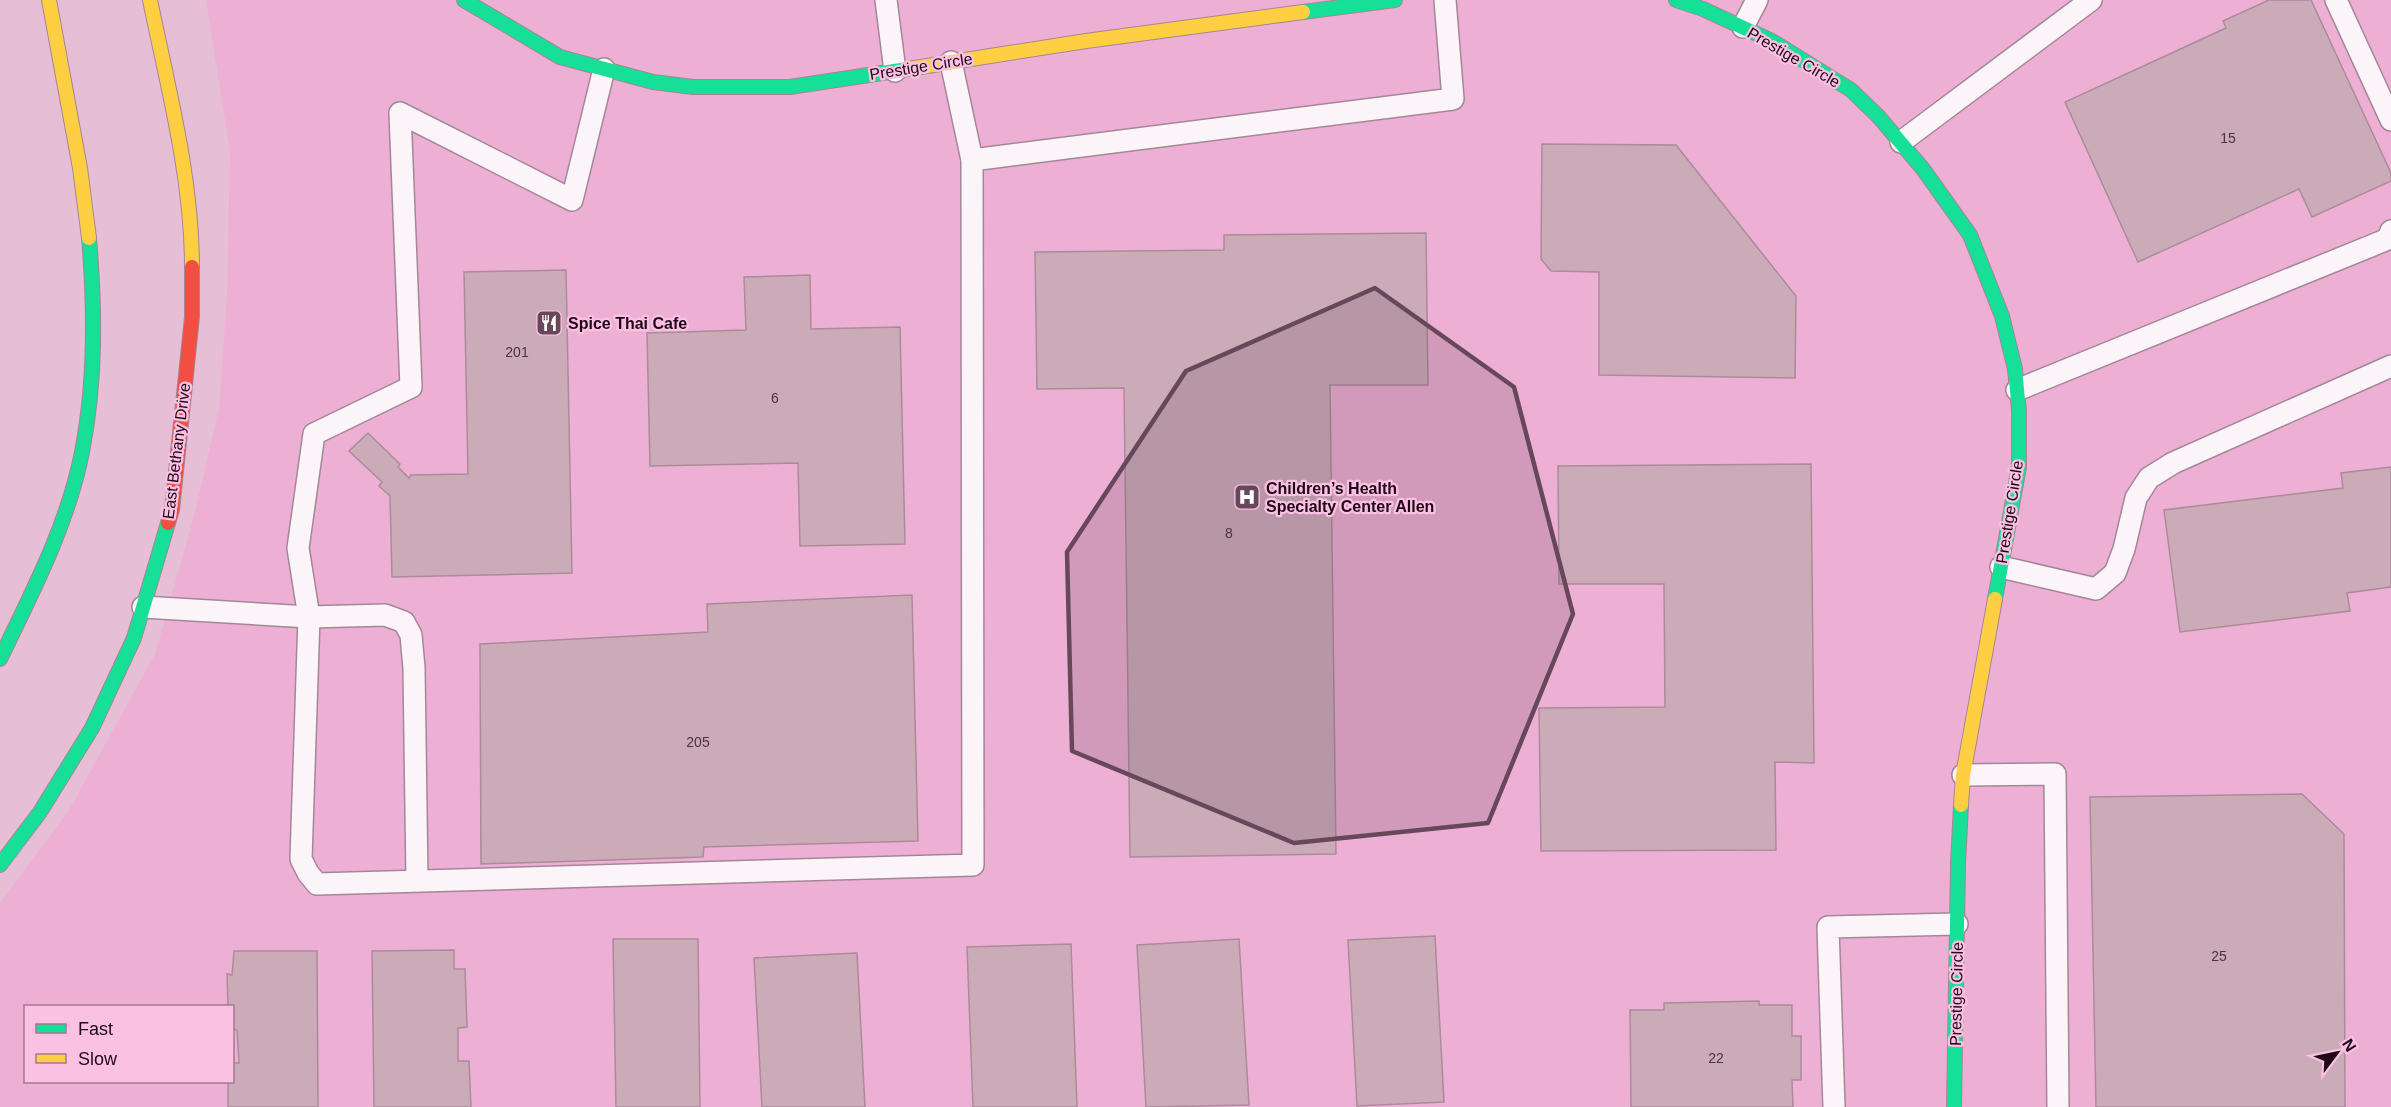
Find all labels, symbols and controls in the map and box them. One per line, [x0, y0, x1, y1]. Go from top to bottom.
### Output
street label: Prestige Circle [1744, 24, 1843, 91]
street label: Prestige Circle [868, 50, 974, 83]
house number: 15 [2220, 130, 2236, 146]
restaurant icon: Spice Thai Cafe [534, 308, 564, 338]
place label: Spice Thai Cafe [568, 315, 687, 332]
house number: 201 [505, 344, 529, 360]
street label: East Bethany Drive [160, 382, 193, 520]
house number: 6 [771, 390, 779, 406]
street label: Prestige Circle [1993, 459, 2026, 565]
place label: Children’s Health Specialty Center Allen [1266, 480, 1434, 515]
hospital icon: Children’s Health Specialty Center Allen [1232, 482, 1262, 512]
house number: 8 [1225, 525, 1233, 541]
house number: 205 [686, 734, 710, 750]
street label: Prestige Circle [1947, 942, 1966, 1046]
house number: 25 [2211, 948, 2227, 964]
legend [24, 1005, 234, 1083]
text: Fast [78, 1019, 113, 1039]
north arrow [2307, 1023, 2367, 1083]
text: N [2339, 1036, 2360, 1055]
text: Slow [78, 1049, 118, 1069]
house number: 22 [1708, 1050, 1724, 1066]

